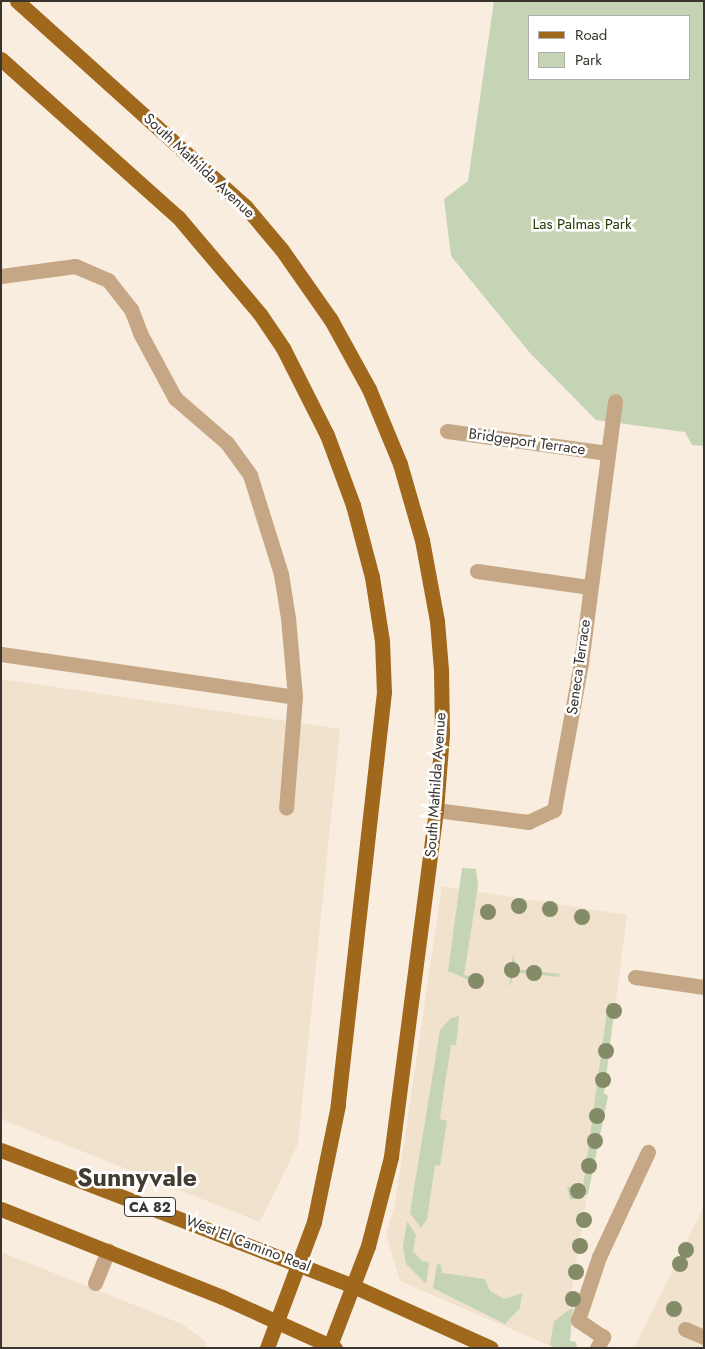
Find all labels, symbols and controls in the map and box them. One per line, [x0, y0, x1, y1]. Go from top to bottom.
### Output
legend [528, 15, 690, 80]
text: Road [575, 24, 607, 46]
text: Park [575, 49, 602, 71]
street label: South Mathilda Avenue [140, 110, 258, 222]
park label: Las Palmas Park [532, 216, 632, 234]
street label: Bridgeport Terrace [467, 425, 587, 459]
street label: Seneca Terrace [563, 618, 595, 716]
street label: South Mathilda Avenue [422, 712, 450, 858]
district label: Sunnyvale [77, 1162, 197, 1192]
road number: CA 82 [124, 1196, 176, 1218]
street label: West El Camino Real [183, 1212, 313, 1276]

